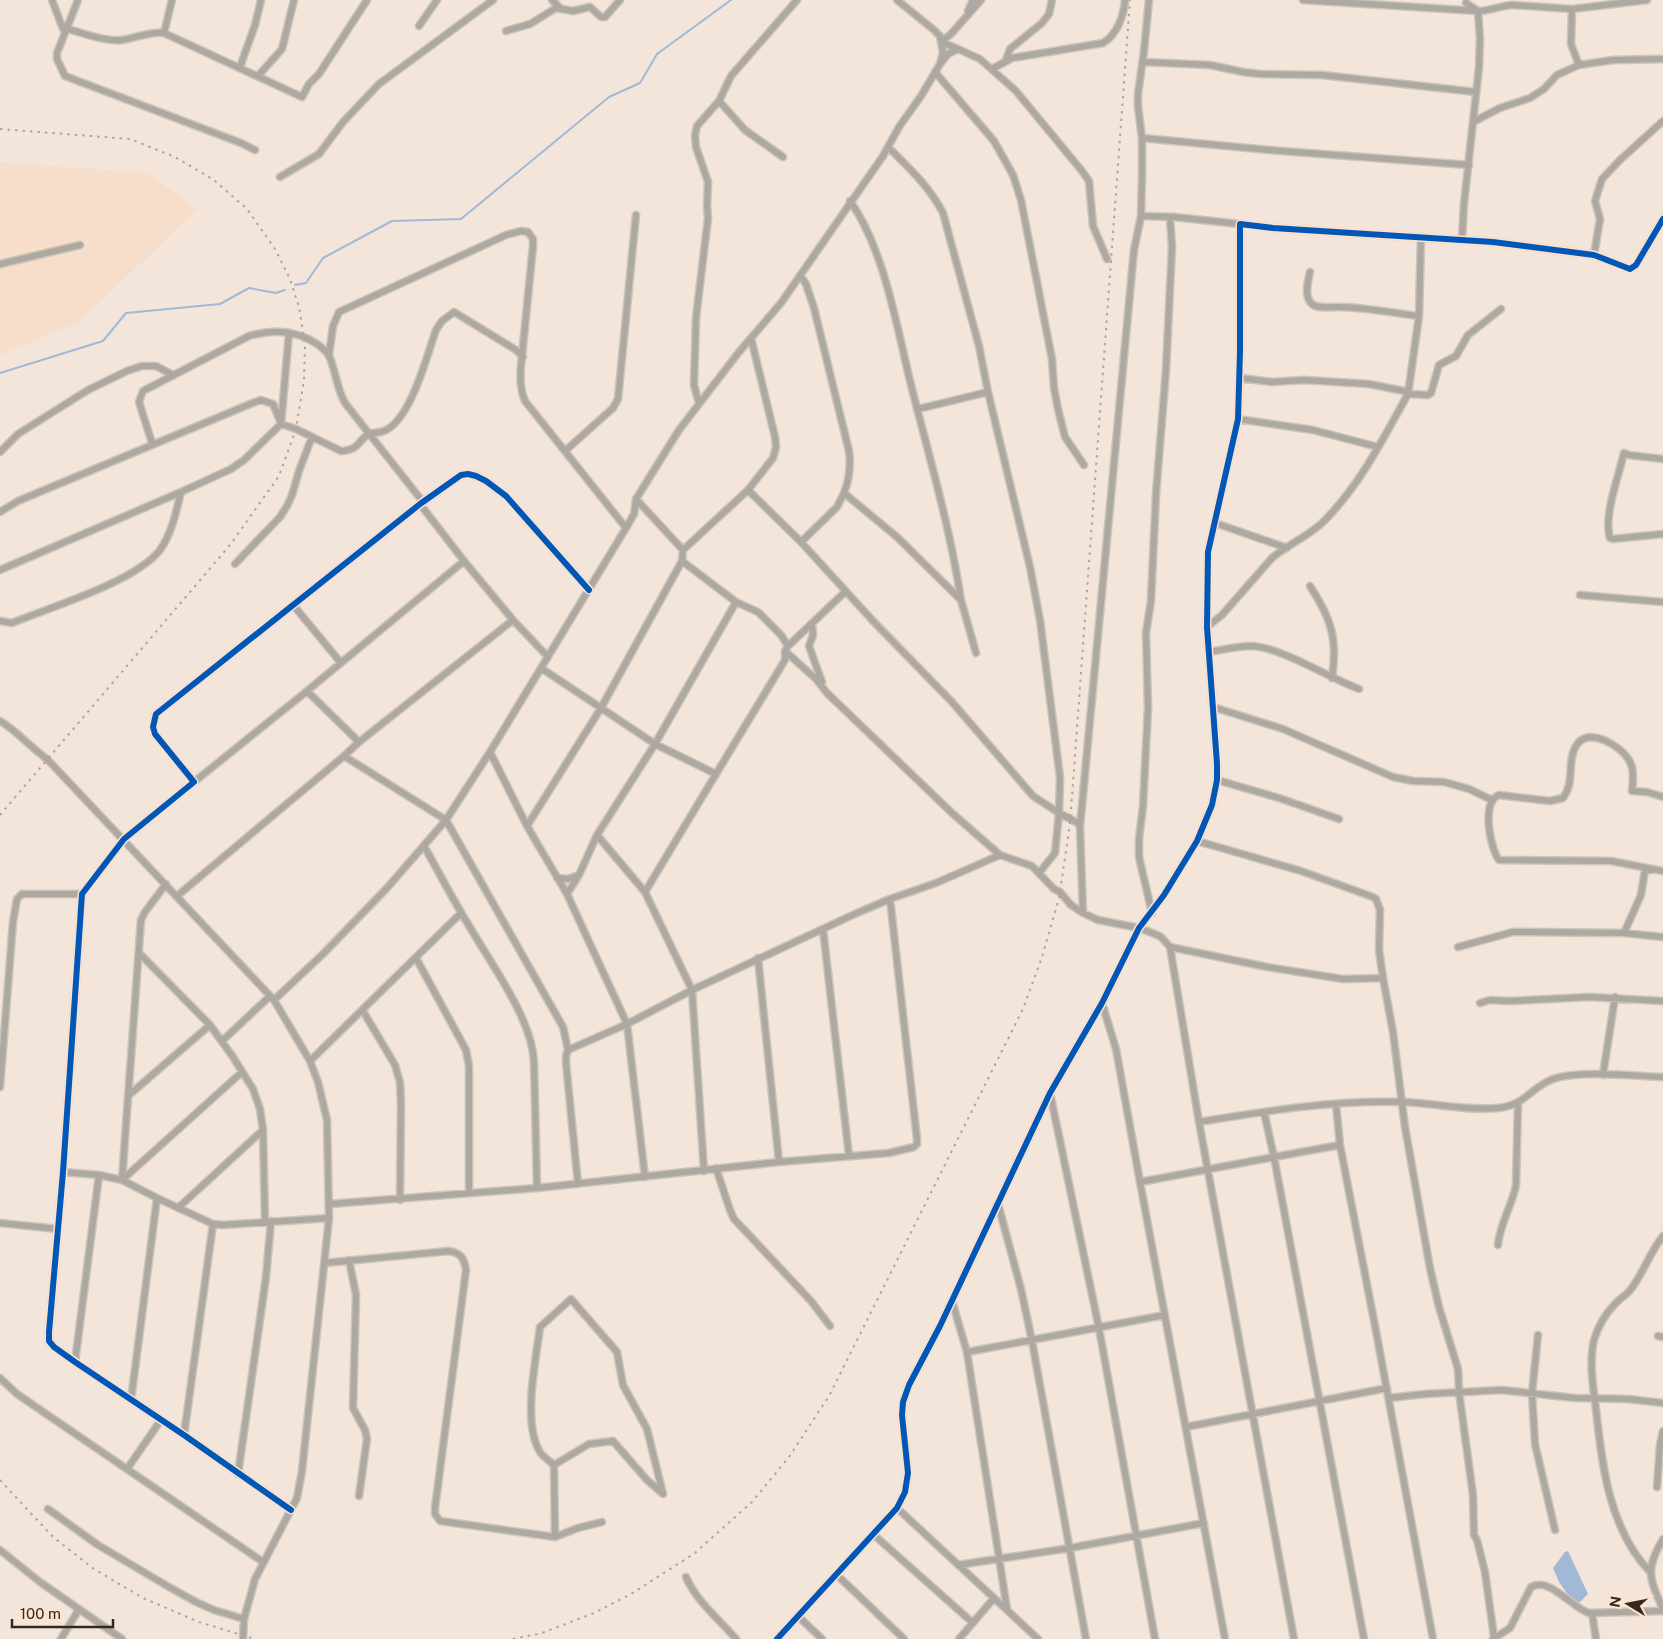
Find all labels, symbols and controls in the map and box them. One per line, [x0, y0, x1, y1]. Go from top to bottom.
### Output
north arrow [1603, 1579, 1653, 1629]
text: N [1606, 1595, 1624, 1609]
scale bar [12, 1596, 114, 1628]
text: 100 m [20, 1605, 61, 1622]

